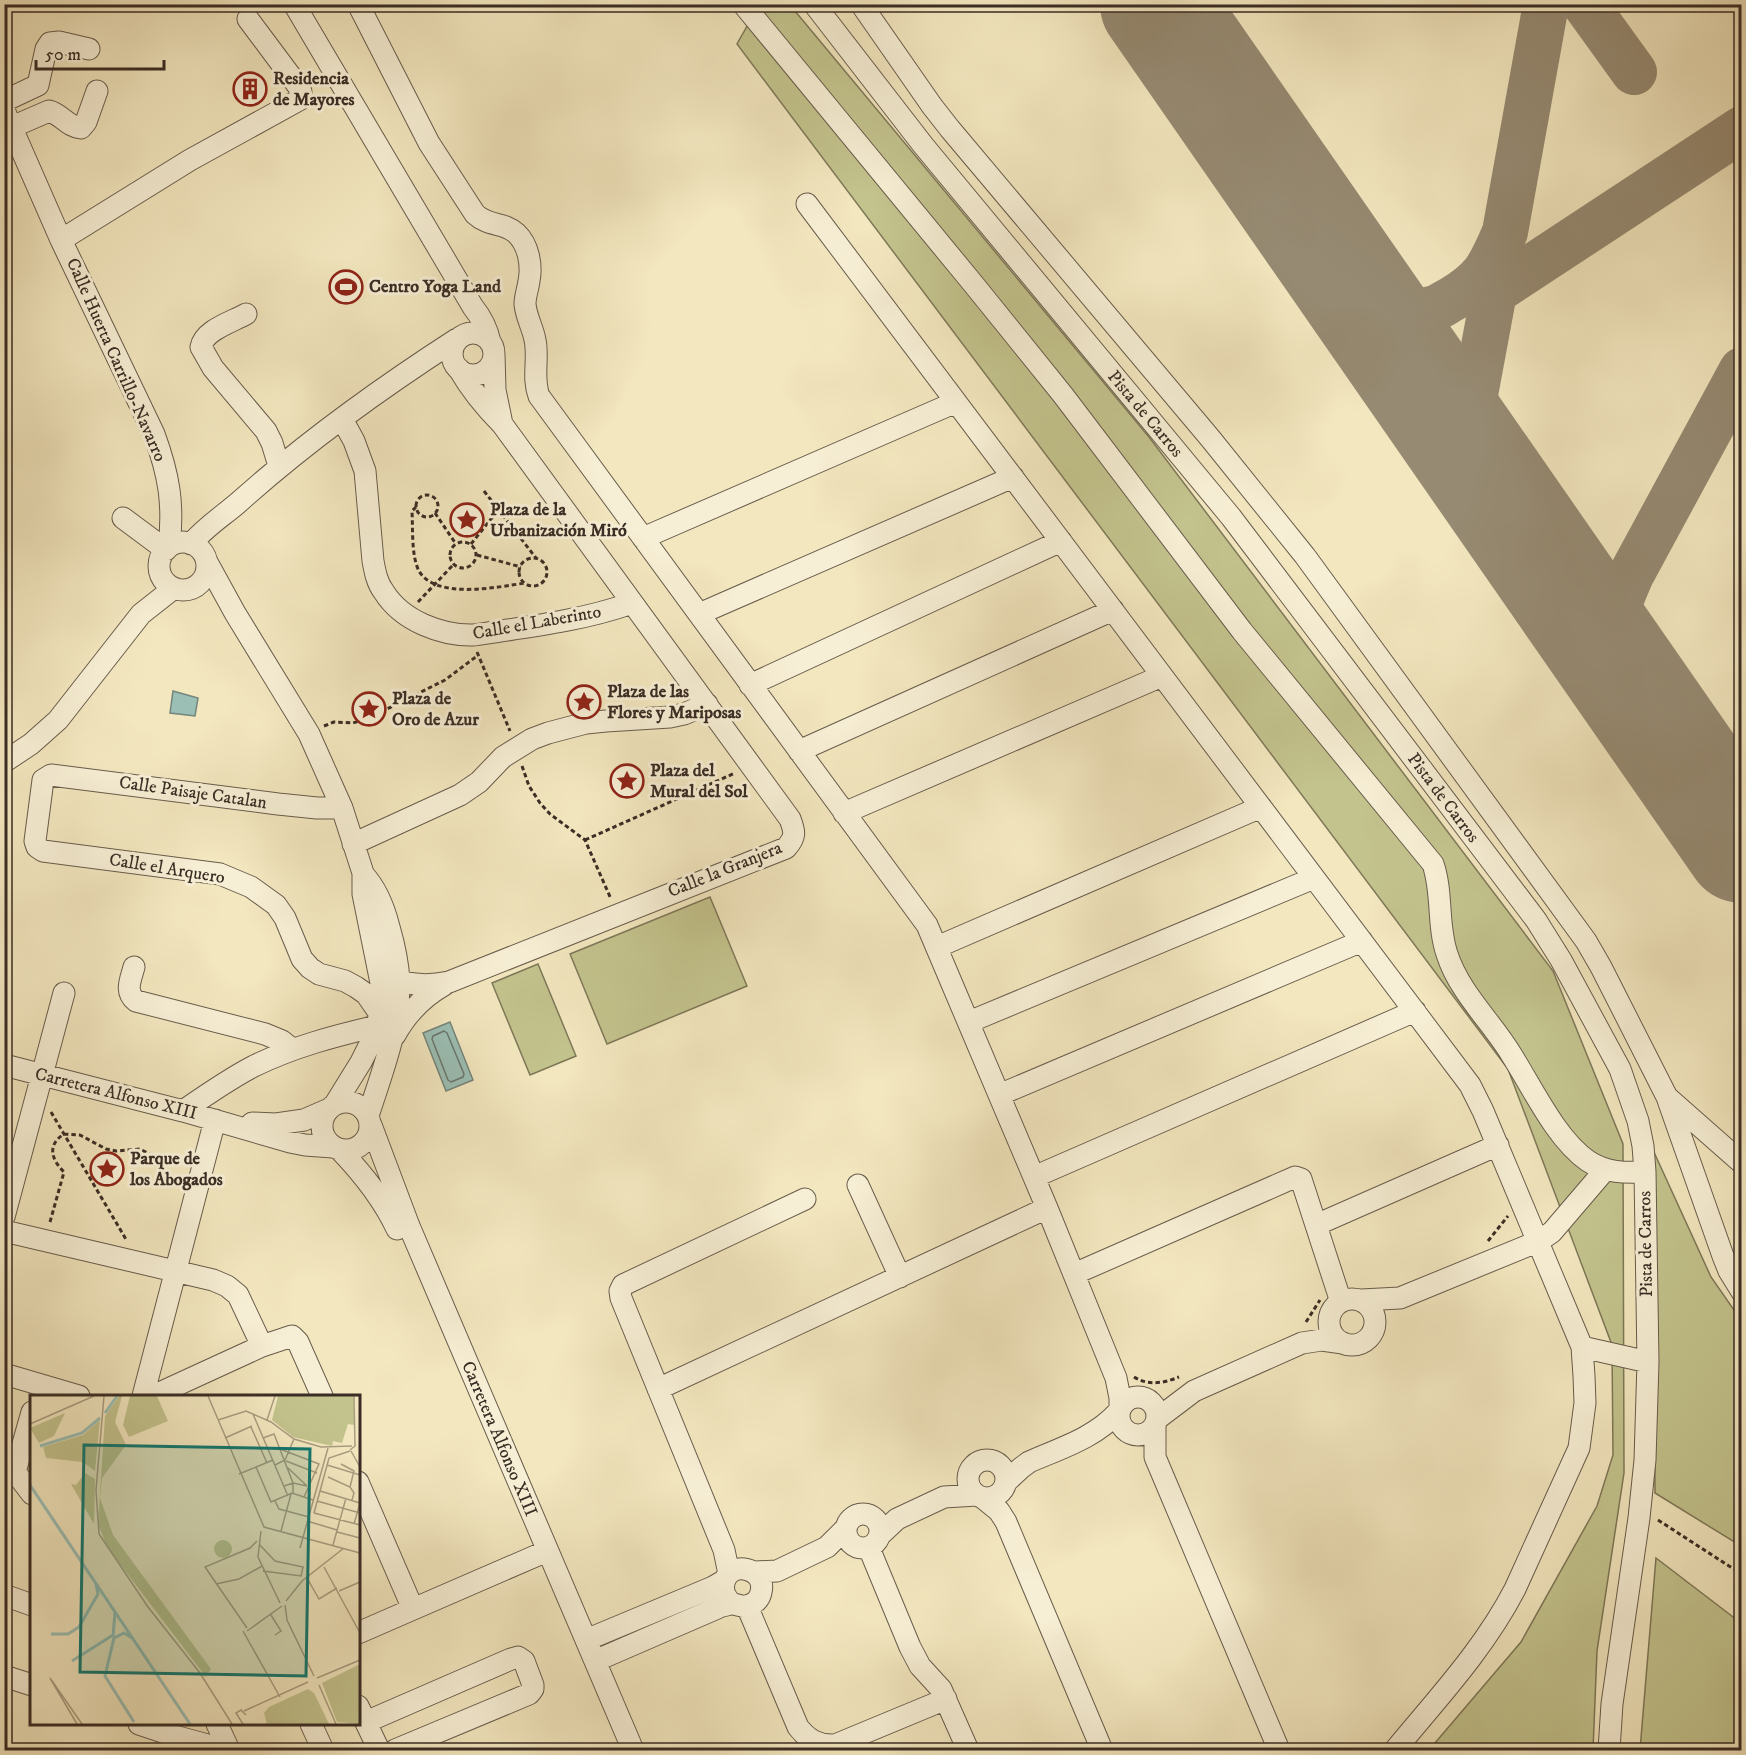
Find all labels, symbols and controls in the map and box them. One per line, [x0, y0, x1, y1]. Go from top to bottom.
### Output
scale bar [36, 33, 164, 71]
text: 50 m [45, 44, 81, 66]
place label: Residencia de Mayores [273, 68, 355, 111]
building icon: Residencia de Mayores [232, 71, 268, 107]
street label: Calle Huerta Carrillo-Navarro [61, 255, 171, 466]
sports icon: Centro Yoga Land [328, 269, 364, 305]
place label: Centro Yoga Land [369, 276, 502, 298]
street label: Pista de Carros [1102, 366, 1188, 462]
place label: Plaza de la Urbanización Miró [490, 499, 627, 542]
place icon: Plaza de la Urbanización Miró [449, 502, 485, 538]
street label: Calle el Laberinto [471, 601, 603, 645]
place label: Plaza de las Flores y Mariposas [607, 681, 741, 724]
place icon: Plaza de las Flores y Mariposas [566, 684, 602, 720]
place label: Plaza de Oro de Azur [392, 688, 479, 731]
place icon: Plaza de Oro de Azur [351, 691, 387, 727]
street label: Pista de Carros [1402, 749, 1484, 847]
place label: Plaza del Mural del Sol [650, 760, 748, 803]
place icon: Plaza del Mural del Sol [609, 763, 645, 799]
street label: Calle Paisaje Catalan [118, 772, 269, 814]
street label: Calle la Granjera [665, 837, 786, 903]
street label: Calle el Arquero [107, 849, 227, 889]
street label: Carretera Alfonso XIII [33, 1063, 199, 1125]
place label: Parque de los Abogados [129, 1148, 223, 1191]
place icon: Parque de los Abogados [89, 1151, 125, 1187]
street label: Pista de Carros [1634, 1191, 1658, 1297]
street label: Carretera Alfonso XIII [456, 1358, 542, 1520]
inset map [30, 1395, 360, 1725]

